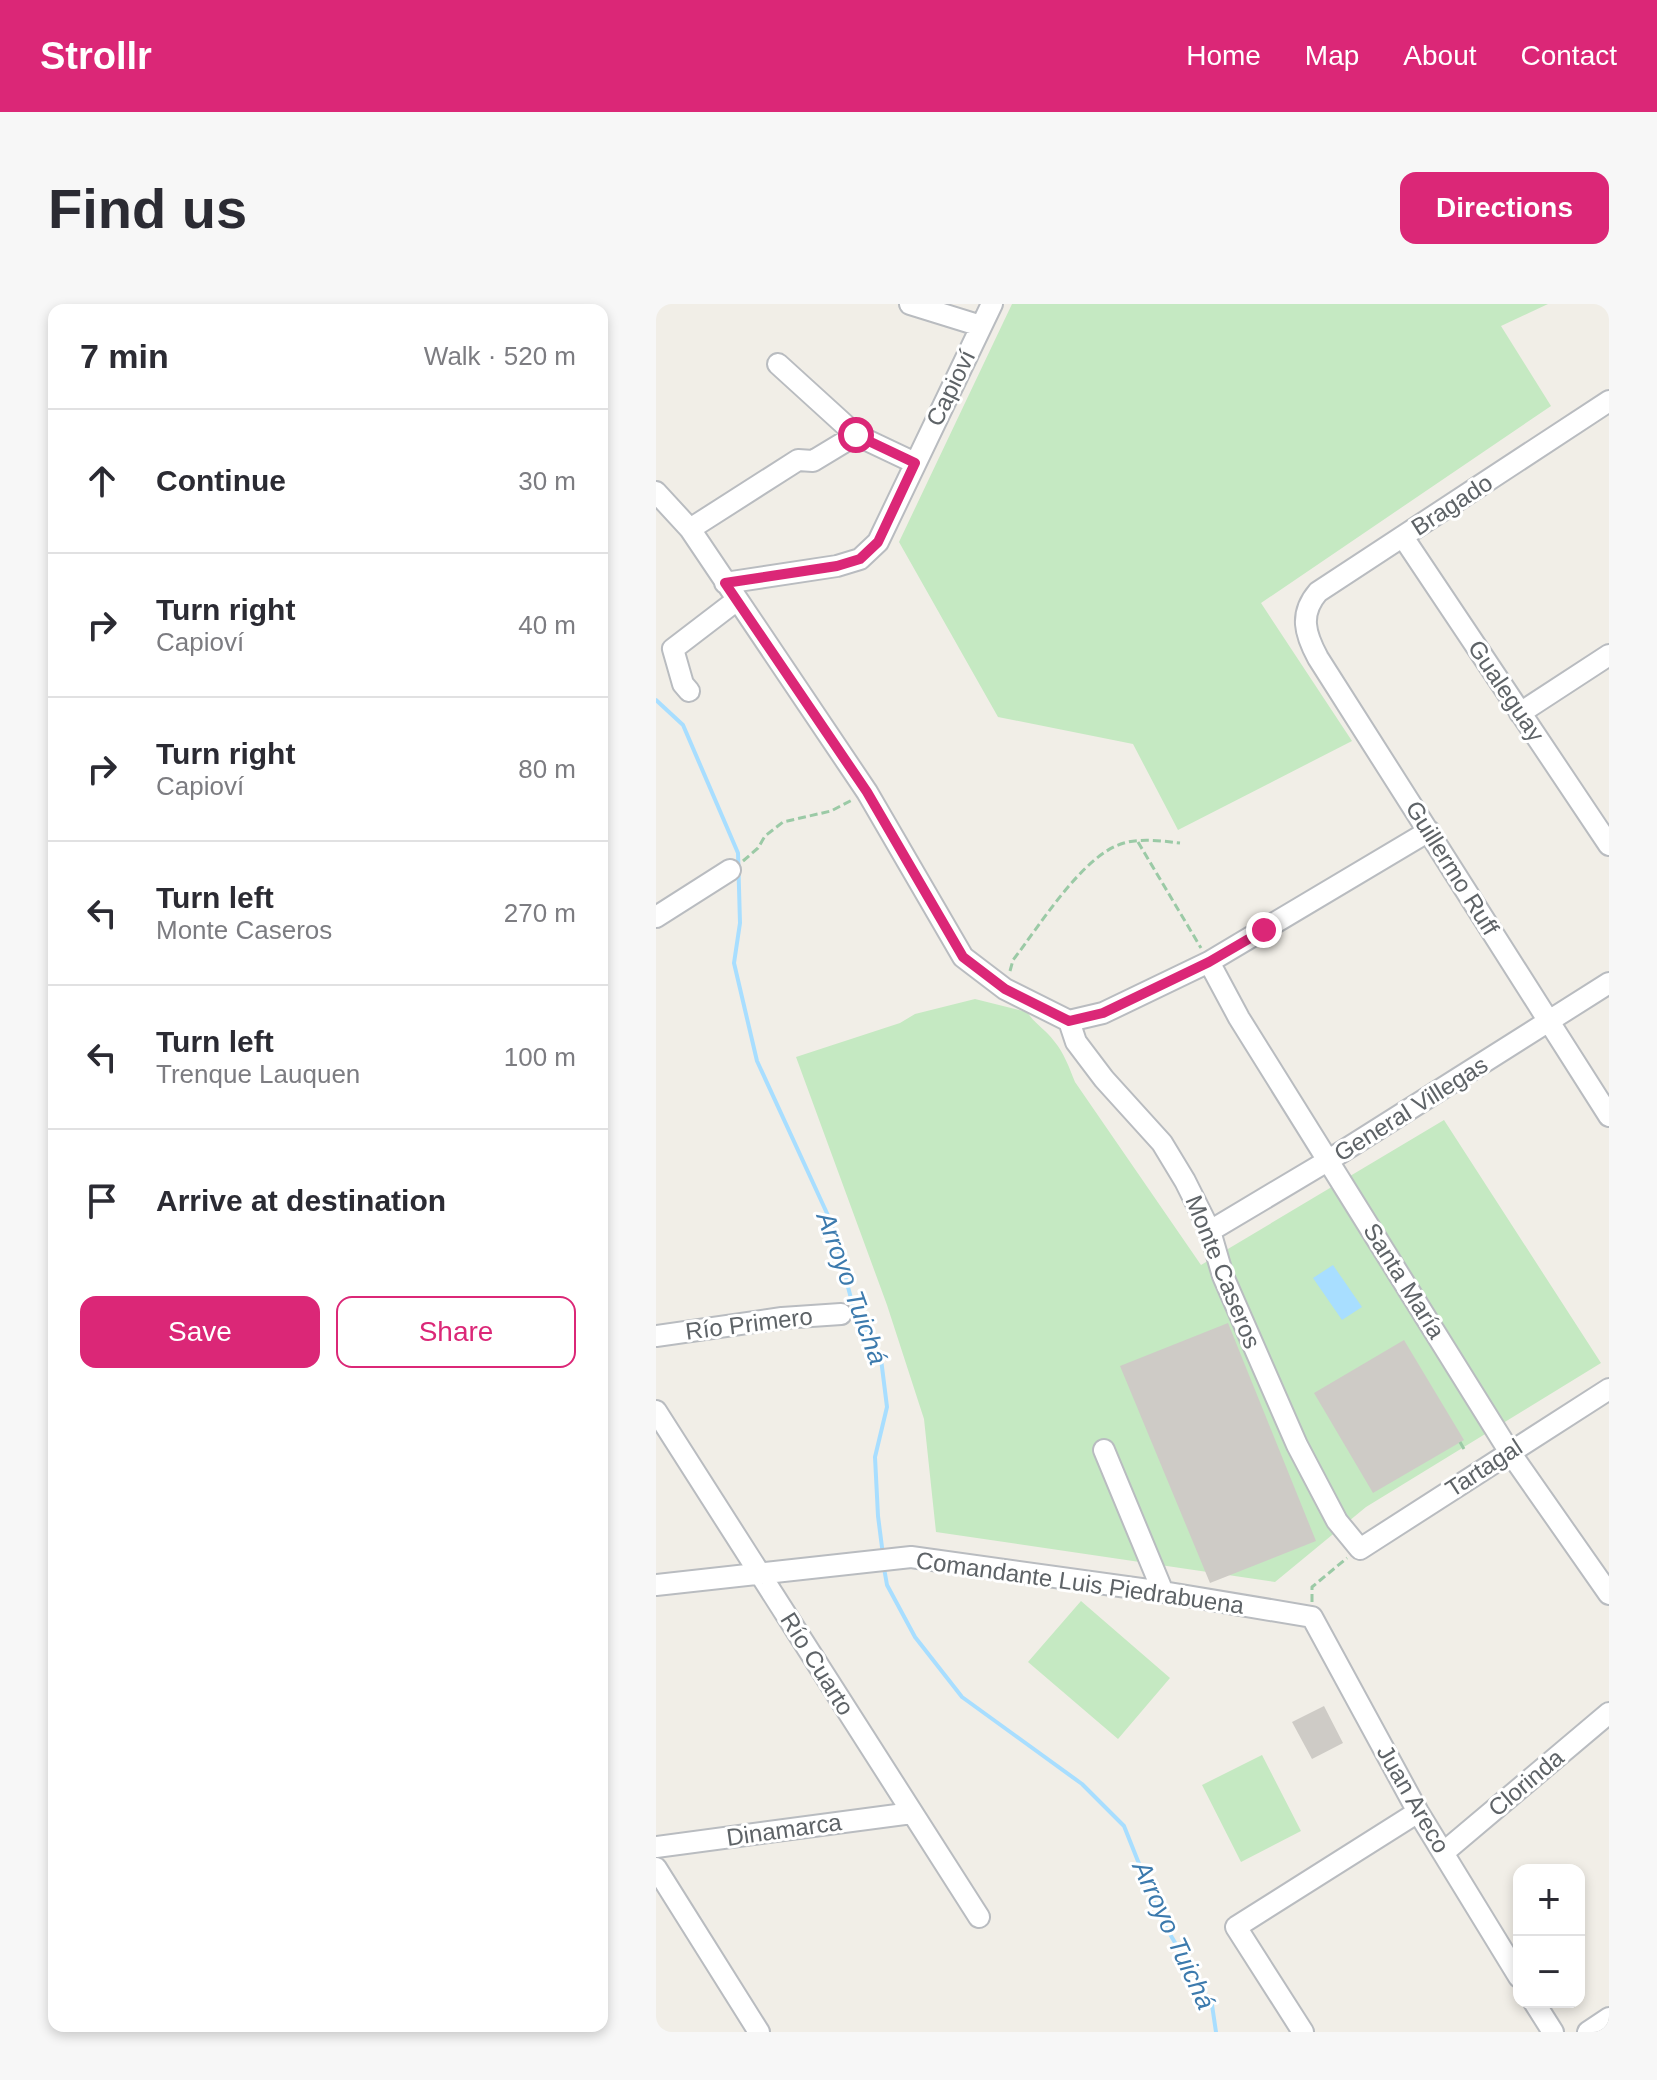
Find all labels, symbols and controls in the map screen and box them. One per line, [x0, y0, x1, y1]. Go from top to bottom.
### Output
text: Strollr [40, 35, 152, 77]
text: Home [1186, 40, 1261, 71]
text: Map [1305, 40, 1359, 71]
text: About [1403, 40, 1477, 71]
text: Contact [1521, 40, 1617, 71]
button: Directions [1400, 172, 1609, 244]
text: Find us [48, 177, 247, 240]
text: 7 min [80, 337, 169, 375]
text: Walk · 520 m [424, 341, 576, 371]
street label: Capioví [921, 345, 981, 430]
route start [838, 417, 874, 453]
icon: ahead [80, 459, 124, 503]
text: Continue [156, 464, 286, 497]
text: 30 m [518, 466, 576, 496]
street label: Bragado [1406, 469, 1497, 541]
text: Turn right [156, 593, 295, 626]
icon: right [80, 603, 124, 647]
text: 40 m [518, 610, 576, 640]
text: Capioví [156, 627, 244, 657]
street label: Gualeguay [1463, 635, 1550, 746]
text: Turn right [156, 737, 295, 770]
icon: right [80, 747, 124, 791]
text: 80 m [518, 754, 576, 784]
text: Capioví [156, 771, 244, 801]
street label: Guillermo Ruff [1400, 796, 1505, 940]
text: Turn left [156, 881, 274, 914]
icon: left [80, 891, 124, 935]
text: 270 m [504, 898, 576, 928]
route end [1246, 912, 1282, 948]
text: Monte Caseros [156, 915, 332, 945]
text: Turn left [156, 1025, 274, 1058]
icon: left [80, 1035, 124, 1079]
text: 100 m [504, 1042, 576, 1072]
street label: General Villegas [1329, 1051, 1492, 1167]
text: Trenque Lauquen [156, 1059, 360, 1089]
icon: arrive [80, 1179, 124, 1223]
text: Arrive at destination [156, 1184, 446, 1217]
street label: Monte Caseros [1180, 1191, 1266, 1352]
water label: Arroyo Tuichá [810, 1206, 893, 1368]
street label: Santa María [1358, 1218, 1451, 1344]
button: Save [80, 1296, 320, 1368]
button: Share [336, 1296, 576, 1368]
street label: Río Primero [684, 1302, 814, 1345]
street label: Tartagal [1441, 1433, 1527, 1502]
street label: Comandante Luis Piedrabuena [914, 1546, 1246, 1619]
street label: Río Cuarto [775, 1607, 860, 1720]
street label: Juan Areco [1372, 1740, 1455, 1858]
street label: Clorinda [1483, 1743, 1569, 1822]
street label: Dinamarca [725, 1808, 844, 1851]
water label: Arroyo Tuichá [1126, 1854, 1221, 2014]
map controls [1513, 1864, 1585, 2008]
button: + [1513, 1864, 1585, 1936]
button: − [1513, 1936, 1585, 2008]

